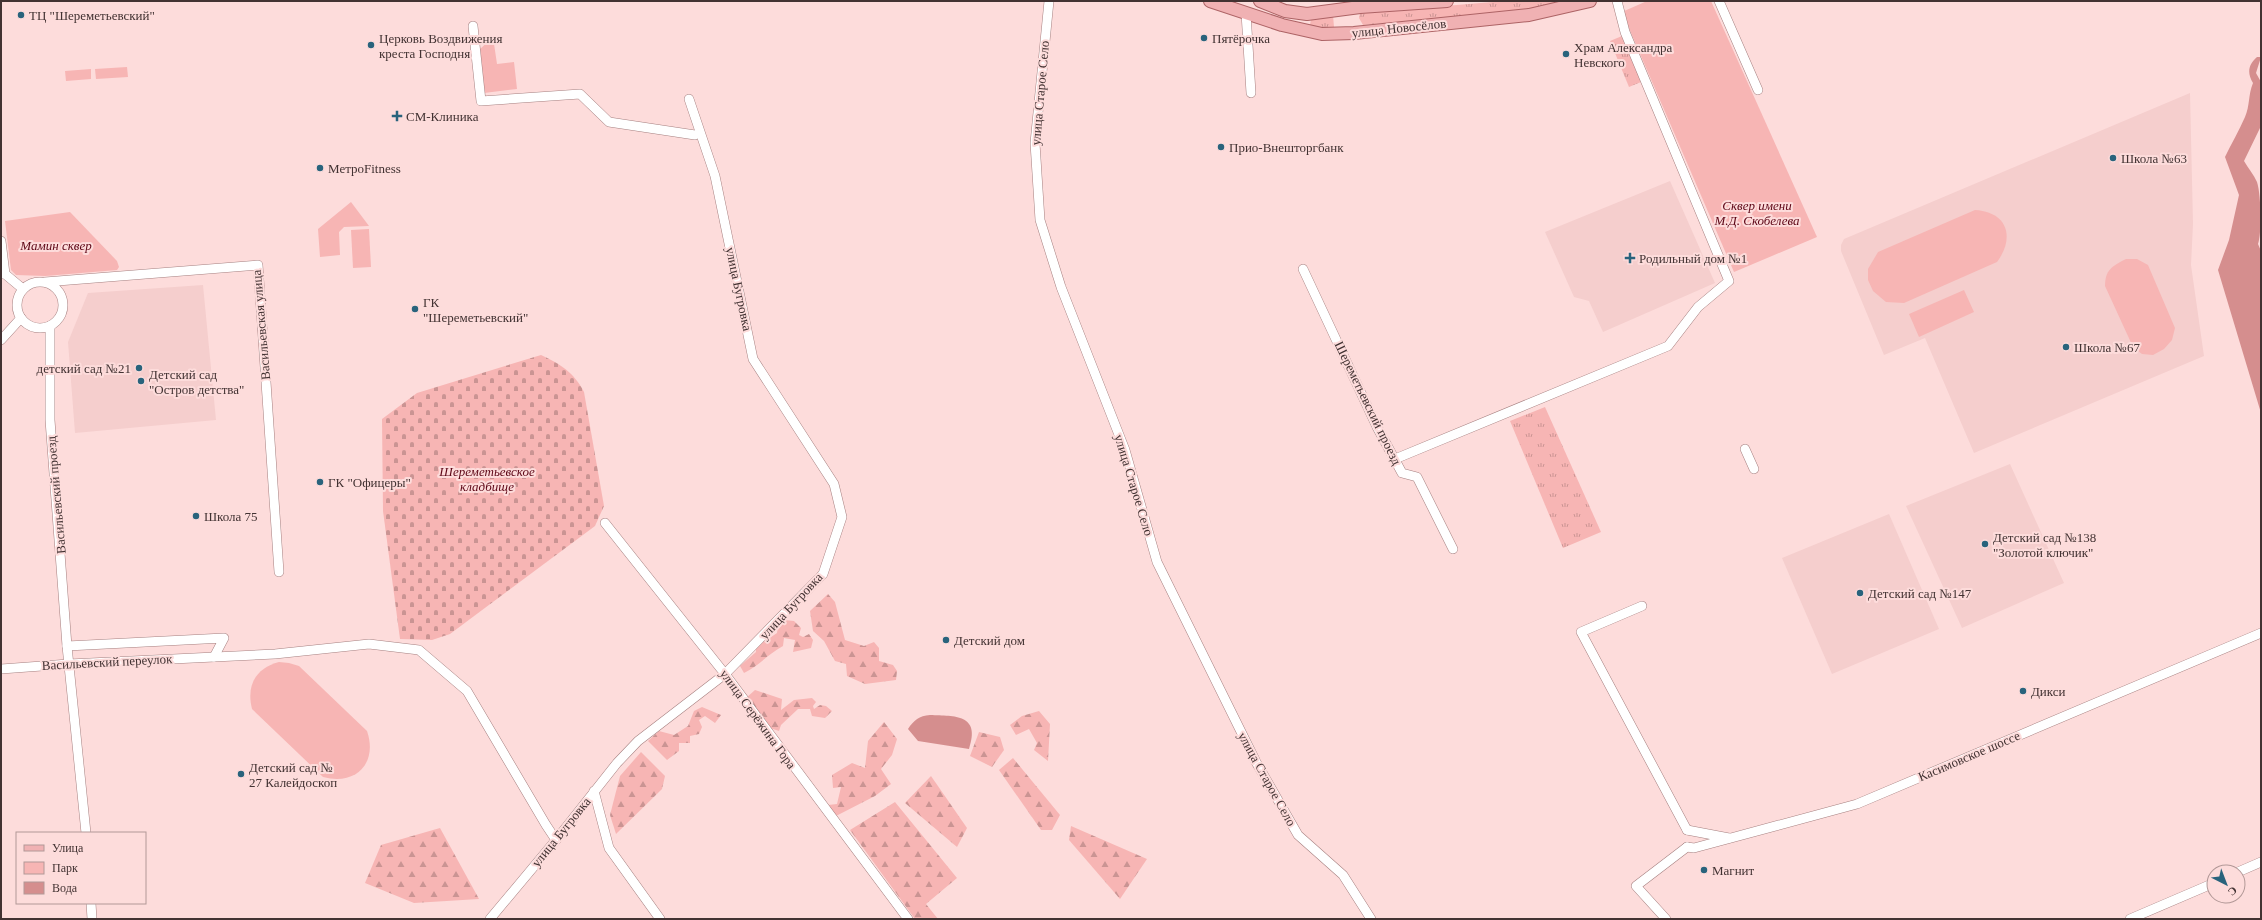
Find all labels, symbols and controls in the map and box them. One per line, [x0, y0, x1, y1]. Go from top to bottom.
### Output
place label: ТЦ "Шереметьевский" [29, 8, 155, 23]
marker: ТЦ "Шереметьевский" [16, 10, 26, 20]
street label: улица Новосёлов [1351, 16, 1447, 40]
place label: Церковь Воздвижения креста Господня [379, 31, 502, 61]
place label: Пятёрочка [1212, 31, 1270, 46]
marker: Пятёрочка [1199, 33, 1209, 43]
marker: Церковь Воздвижения креста Господня [366, 40, 376, 50]
street label: улица Старое Село [1028, 40, 1052, 146]
place label: Храм Александра Невского [1574, 40, 1673, 70]
marker: Храм Александра Невского [1561, 49, 1571, 59]
place label: СМ-Клиника [406, 109, 479, 124]
marker: СМ-Клиника [391, 110, 403, 122]
place label: Прио-Внешторгбанк [1229, 140, 1344, 155]
marker: Прио-Внешторгбанк [1216, 142, 1226, 152]
place label: Школа №63 [2121, 151, 2187, 166]
marker: Школа №63 [2108, 153, 2118, 163]
place label: МетроFitness [328, 161, 401, 176]
marker: МетроFitness [315, 163, 325, 173]
park label: Сквер имени М.Д. Скобелева [1713, 198, 1800, 228]
park label: Мамин сквер [19, 238, 92, 253]
street label: улица Бугровка [723, 246, 755, 333]
place label: Родильный дом №1 [1639, 251, 1747, 266]
marker: Родильный дом №1 [1624, 252, 1636, 264]
street label: Васильевская улица [249, 269, 273, 381]
place label: ГК "Шереметьевский" [423, 295, 528, 325]
marker: ГК "Шереметьевский" [410, 304, 420, 314]
street label: Шереметьевский проезд [1332, 339, 1405, 467]
place label: Школа №67 [2074, 340, 2141, 355]
marker: Школа №67 [2061, 342, 2071, 352]
place label: детский сад №21 [37, 361, 131, 376]
marker: детский сад №21 [134, 363, 144, 373]
place label: Детский сад "Остров детства" [149, 367, 244, 397]
marker: Детский сад "Остров детства" [136, 376, 146, 386]
street label: улица Старое Село [1111, 432, 1157, 538]
street label: Васильевский проезд [43, 435, 69, 555]
park label: Шереметьевское кладбище [438, 464, 535, 494]
place label: ГК "Офицеры" [328, 475, 411, 490]
marker: ГК "Офицеры" [315, 477, 325, 487]
place label: Школа 75 [204, 509, 258, 524]
marker: Школа 75 [191, 511, 201, 521]
place label: Детский сад №138 "Золотой ключик" [1993, 530, 2096, 560]
marker: Детский сад №138 "Золотой ключик" [1980, 539, 1990, 549]
street label: улица Бугровка [756, 570, 826, 642]
place label: Детский сад №147 [1868, 586, 1972, 601]
marker: Детский сад №147 [1855, 588, 1865, 598]
place label: Детский дом [954, 633, 1025, 648]
marker: Детский дом [941, 635, 951, 645]
street label: Васильевский переулок [41, 651, 173, 673]
street label: улица Серёжина Гора [717, 666, 799, 772]
place label: Дикси [2031, 684, 2066, 699]
marker: Дикси [2018, 686, 2028, 696]
street label: Касимовское шоссе [1916, 728, 2022, 784]
street label: улица Старое Село [1235, 729, 1299, 829]
place label: Детский сад № 27 Калейдоскоп [249, 760, 337, 790]
marker: Детский сад № 27 Калейдоскоп [236, 769, 246, 779]
street label: улица Бугровка [528, 794, 594, 870]
legend [16, 832, 146, 904]
text: Улица [52, 841, 84, 855]
text: Парк [52, 861, 78, 875]
place label: Магнит [1712, 863, 1755, 878]
north arrow [2206, 864, 2246, 904]
marker: Магнит [1699, 865, 1709, 875]
text: Вода [52, 881, 78, 895]
text: С [2226, 884, 2240, 899]

